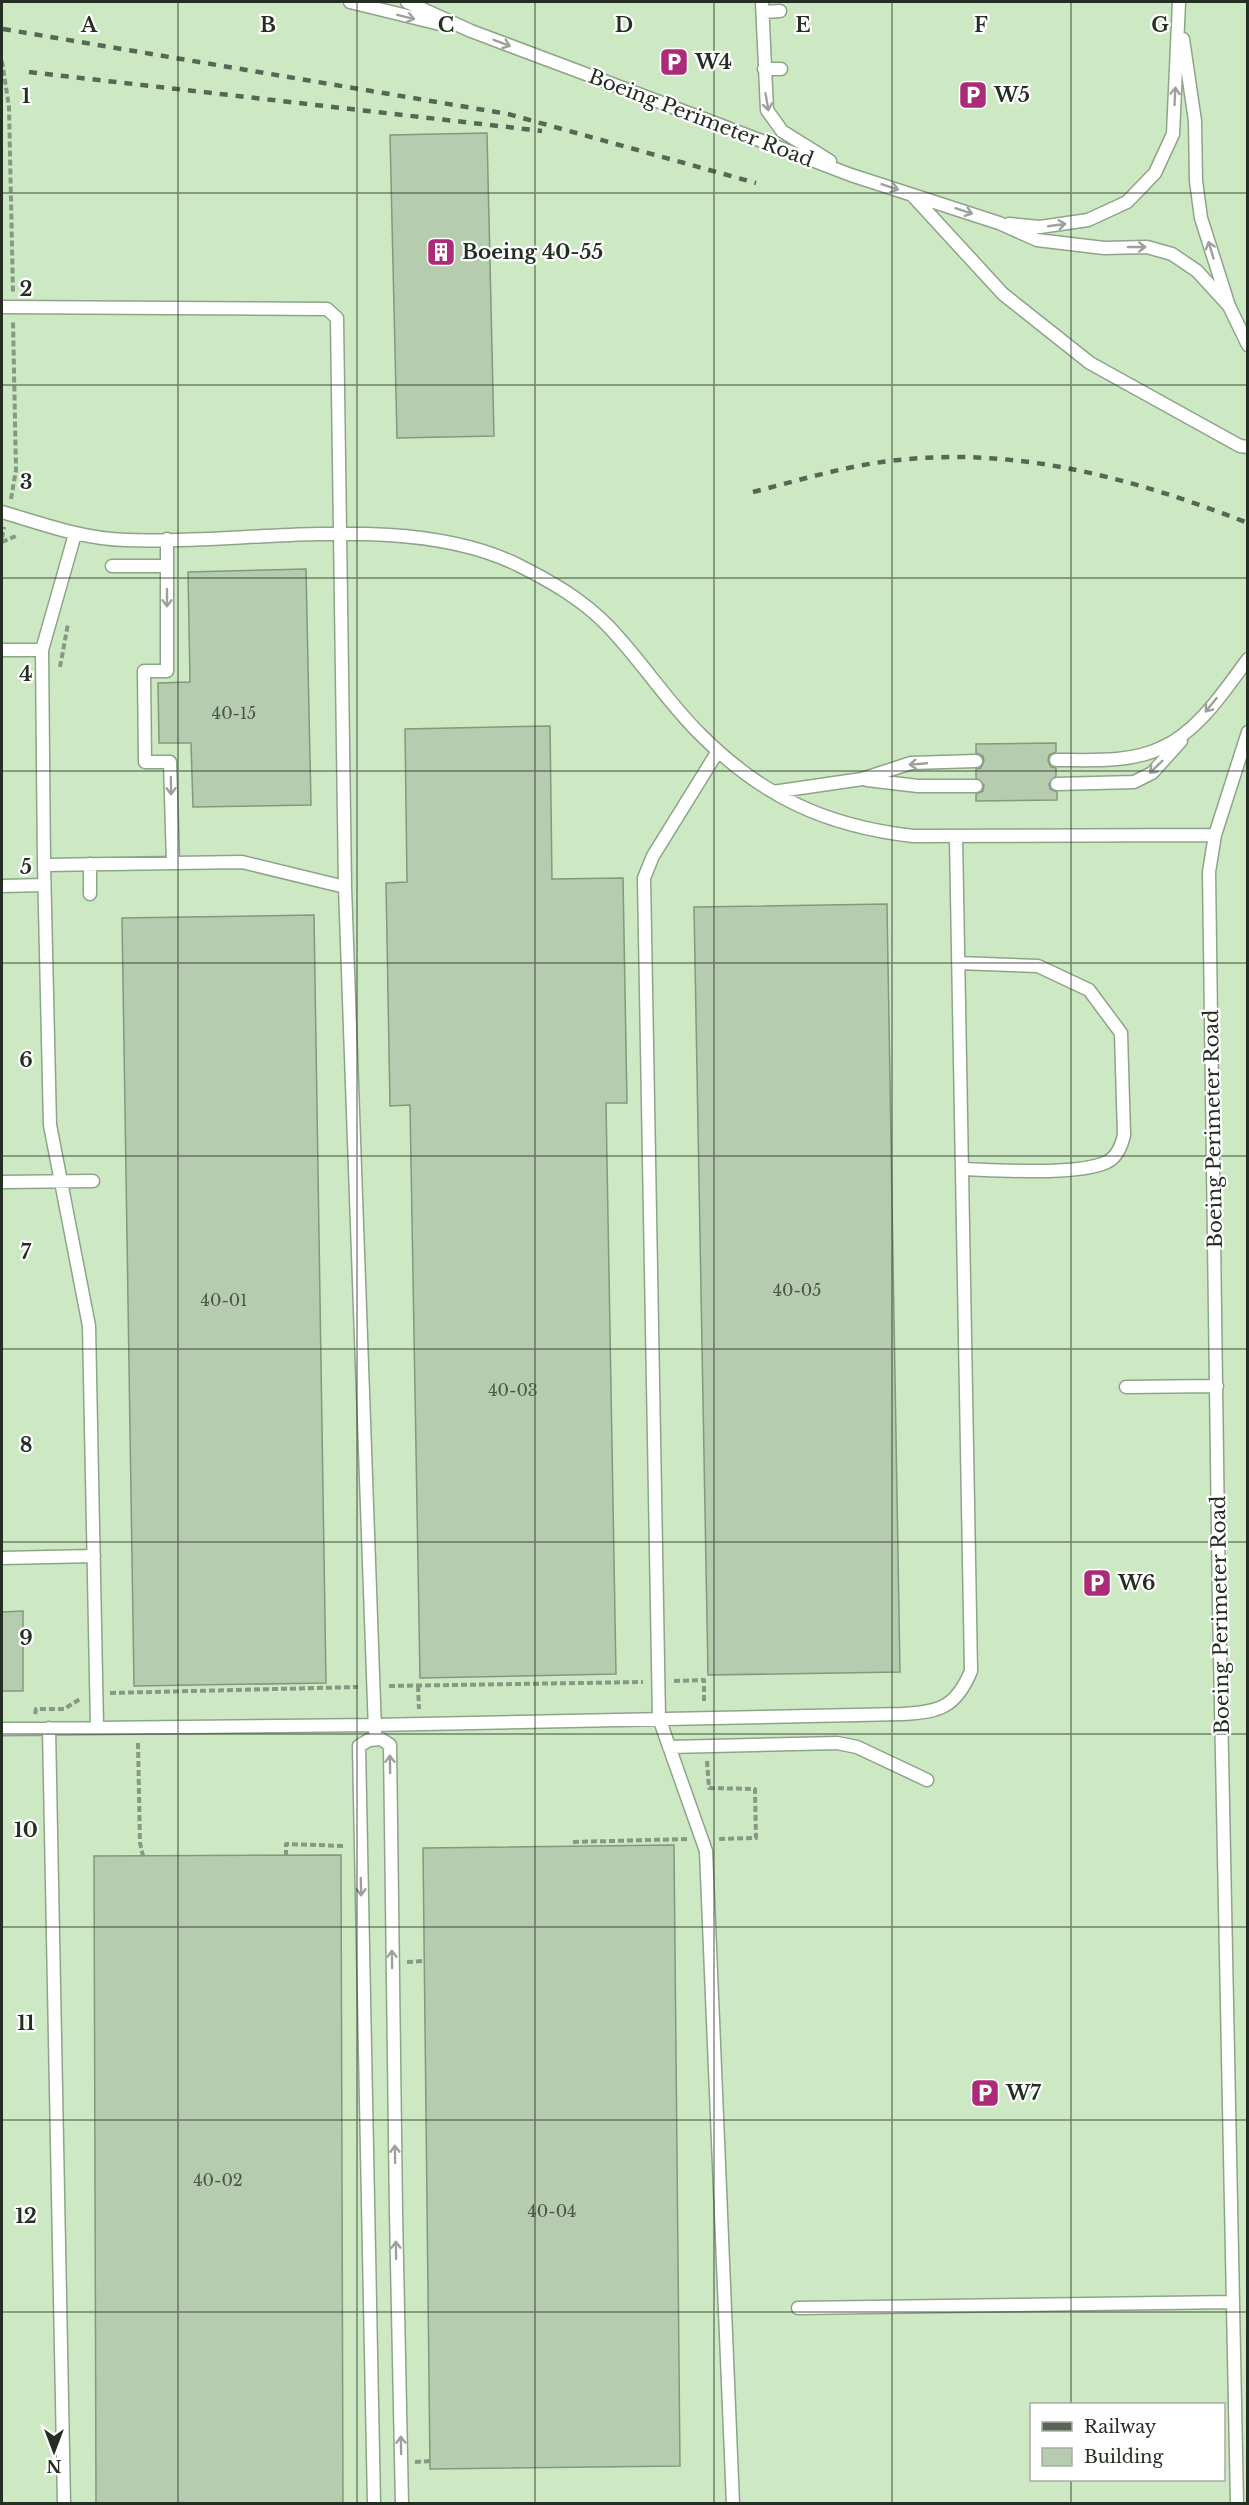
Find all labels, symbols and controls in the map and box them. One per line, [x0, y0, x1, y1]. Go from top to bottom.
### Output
one-way arrow [397, 12, 416, 24]
text: A [80, 13, 98, 37]
text: B [260, 13, 276, 37]
text: C [438, 13, 454, 37]
text: D [615, 13, 633, 37]
text: E [795, 13, 811, 37]
text: F [974, 13, 988, 37]
text: G [1151, 13, 1169, 37]
one-way arrow [492, 38, 511, 49]
parking icon: W4 [658, 46, 690, 78]
place label: W4 [694, 50, 732, 74]
street label: Boeing Perimeter Road [585, 64, 817, 172]
parking icon: W5 [957, 79, 989, 111]
place label: W5 [993, 83, 1030, 107]
text: 1 [22, 84, 31, 108]
one-way arrow [1169, 87, 1180, 107]
one-way arrow [761, 91, 772, 111]
one-way arrow [880, 183, 899, 194]
one-way arrow [954, 207, 973, 218]
one-way arrow [1047, 219, 1066, 230]
building icon: Boeing 40-55 [425, 236, 457, 268]
place label: Boeing 40-55 [462, 240, 603, 264]
one-way arrow [1127, 241, 1147, 253]
one-way arrow [1205, 241, 1216, 260]
text: 2 [19, 277, 33, 301]
text: 3 [20, 470, 32, 494]
one-way arrow [161, 587, 173, 607]
text: 4 [19, 662, 33, 686]
one-way arrow [1205, 697, 1218, 713]
house number: 40-15 [212, 703, 256, 723]
one-way arrow [908, 758, 928, 769]
one-way arrow [1148, 760, 1163, 775]
one-way arrow [165, 776, 177, 796]
text: 5 [20, 855, 32, 879]
street label: Boeing Perimeter Road [1199, 1009, 1227, 1249]
text: 6 [19, 1048, 33, 1072]
text: 7 [21, 1240, 32, 1264]
house number: 40-05 [773, 1280, 821, 1300]
house number: 40-01 [201, 1290, 247, 1310]
house number: 40-03 [488, 1380, 538, 1400]
text: 8 [20, 1433, 32, 1457]
street label: Boeing Perimeter Road [1206, 1495, 1234, 1735]
parking icon: W6 [1081, 1567, 1113, 1599]
place label: W6 [1117, 1571, 1156, 1595]
text: 9 [19, 1626, 33, 1650]
one-way arrow [384, 1755, 396, 1775]
text: 10 [14, 1818, 38, 1842]
one-way arrow [355, 1876, 367, 1896]
one-way arrow [386, 1950, 398, 1970]
text: 11 [17, 2011, 35, 2035]
parking icon: W7 [969, 2077, 1001, 2109]
place label: W7 [1005, 2081, 1042, 2105]
one-way arrow [389, 2145, 401, 2165]
house number: 40-02 [193, 2170, 243, 2190]
house number: 40-04 [528, 2201, 576, 2221]
text: 12 [15, 2204, 37, 2228]
one-way arrow [391, 2241, 402, 2261]
legend [1030, 2403, 1225, 2481]
text: Railway [1084, 2416, 1157, 2438]
north arrow [24, 2421, 84, 2481]
one-way arrow [395, 2436, 407, 2456]
text: Building [1084, 2446, 1163, 2468]
text: N [46, 2456, 62, 2476]

